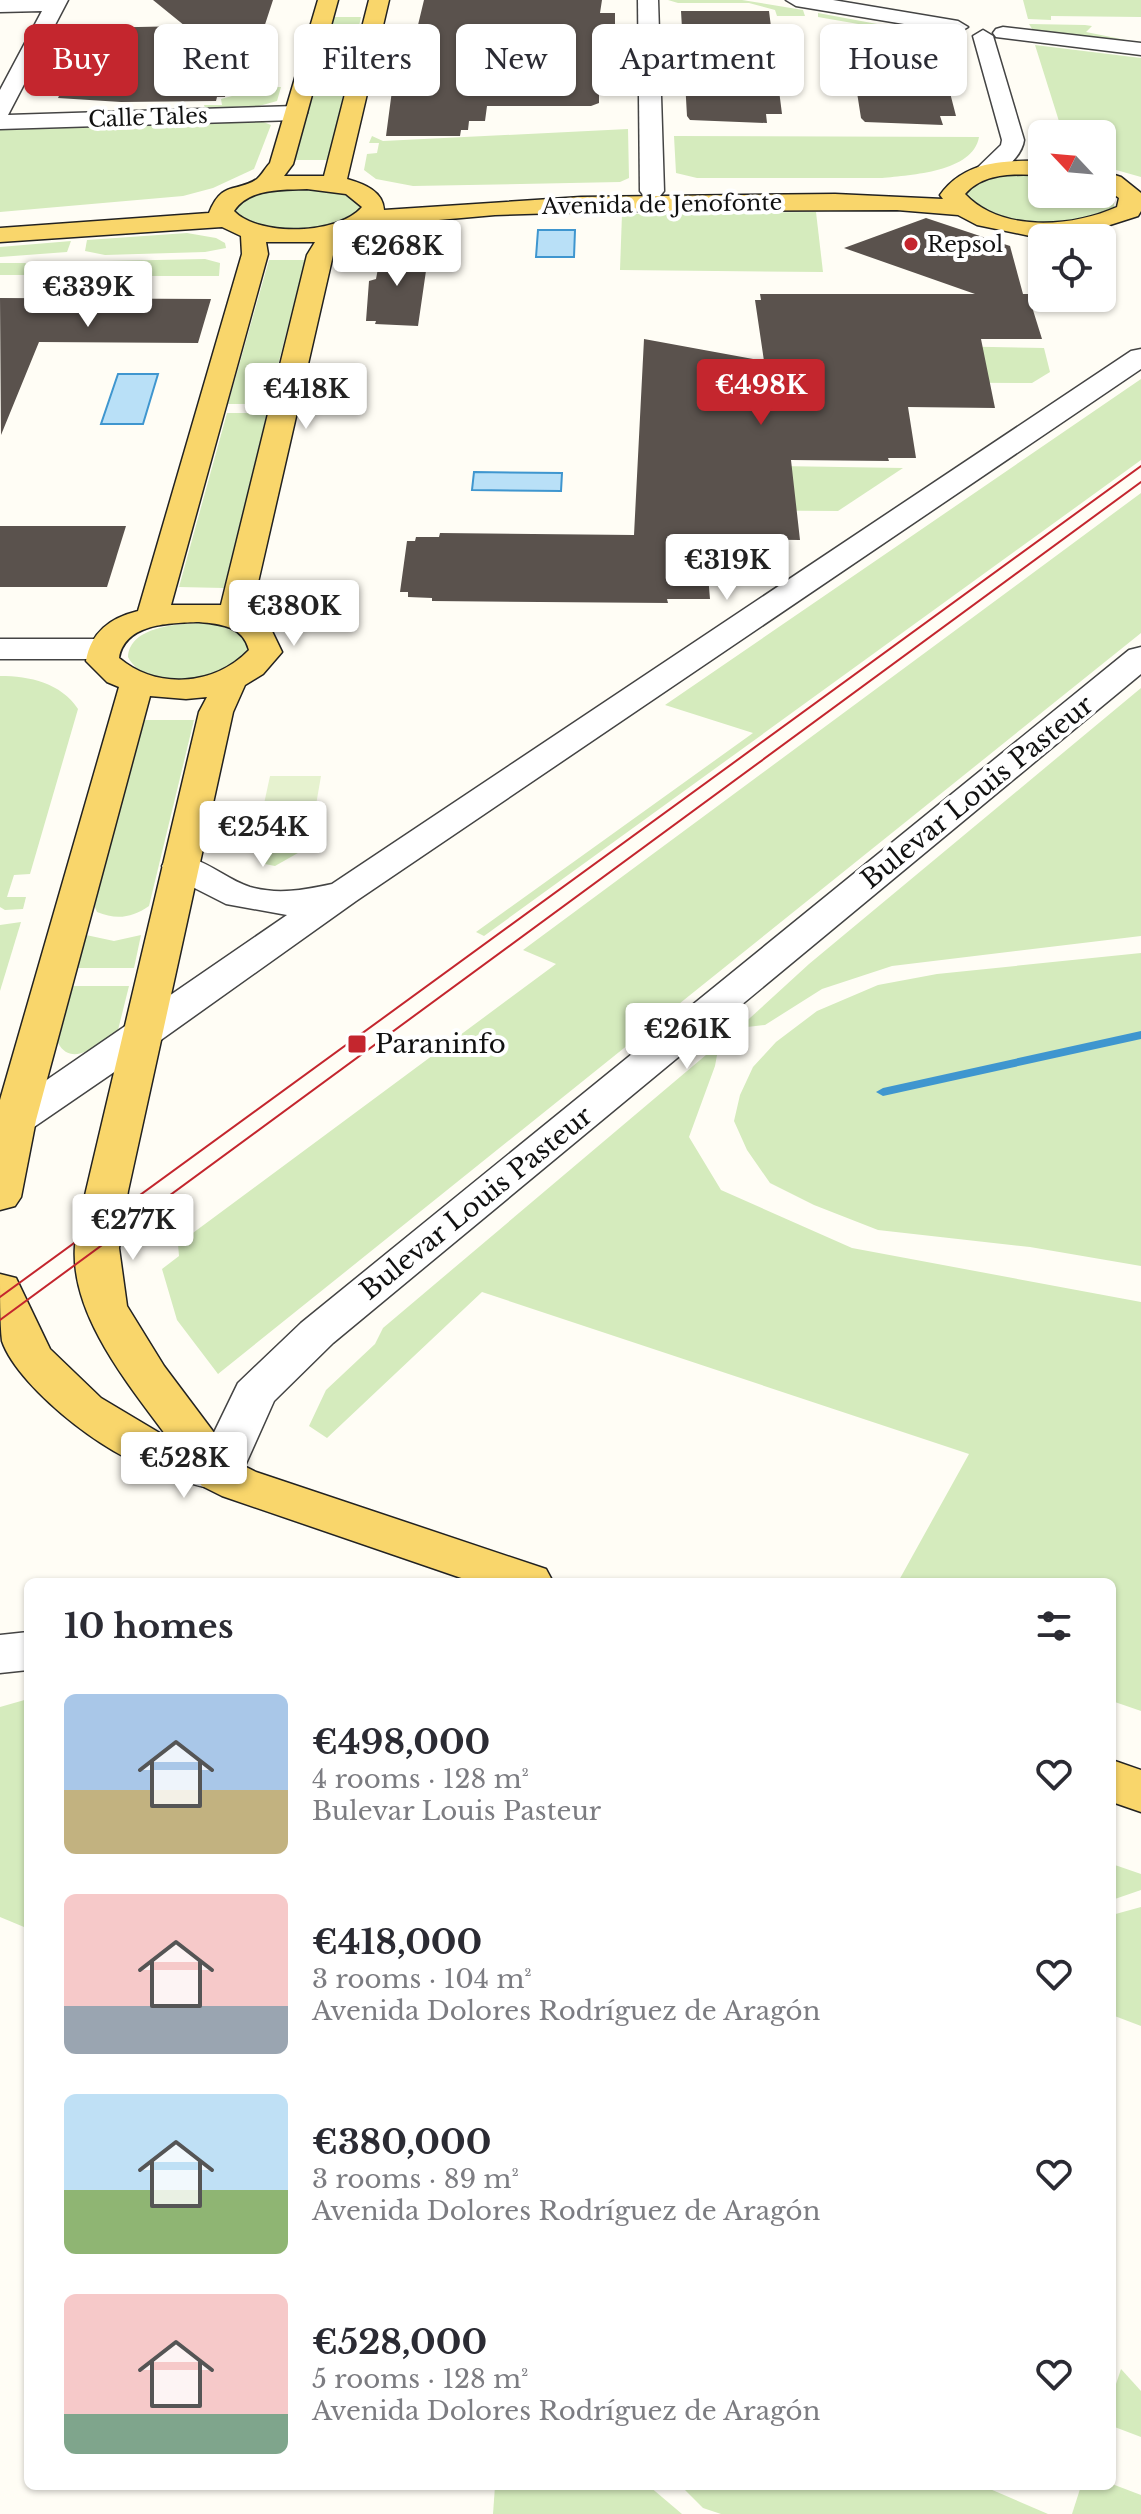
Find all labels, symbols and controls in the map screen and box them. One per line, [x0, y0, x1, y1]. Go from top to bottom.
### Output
chip: Buy [24, 24, 138, 96]
chip: Rent [154, 24, 278, 96]
chip: Filters [294, 24, 440, 96]
chip: New [456, 24, 576, 96]
chip: Apartment [592, 24, 804, 96]
chip: House [820, 24, 967, 96]
street label: Calle Tales [88, 102, 208, 133]
north arrow [1028, 120, 1116, 208]
map controls [1028, 120, 1116, 312]
street label: Avenida de Jenofonte [541, 189, 782, 220]
pin: €268K [341, 220, 453, 288]
button: locate [1028, 224, 1116, 312]
text: €268K [351, 230, 443, 262]
place label: Repsol [927, 231, 1003, 258]
marker: Repsol [902, 235, 920, 253]
pin: €339K [32, 261, 144, 329]
text: €339K [42, 271, 134, 303]
pin: €498K [705, 359, 817, 427]
pin: €418K [250, 363, 362, 431]
text: €498K [715, 369, 807, 401]
text: €418K [263, 373, 349, 405]
pin: €319K [671, 534, 783, 602]
text: €319K [684, 544, 770, 576]
pin: €380K [238, 580, 350, 648]
text: €380K [247, 590, 341, 622]
street label: Bulevar Louis Pasteur [855, 688, 1100, 895]
pin: €254K [207, 801, 319, 869]
text: €254K [218, 811, 308, 843]
pin: €261K [631, 1003, 743, 1071]
text: €261K [644, 1013, 730, 1045]
place label: Paraninfo [375, 1028, 506, 1060]
marker: Paraninfo [346, 1033, 368, 1055]
street label: Bulevar Louis Pasteur [354, 1099, 599, 1306]
pin: €277K [77, 1194, 189, 1262]
text: €277K [90, 1204, 176, 1236]
pin: €528K [128, 1432, 240, 1500]
text: €528K [139, 1442, 229, 1474]
icon: filters [1032, 1604, 1076, 1648]
text: 10 homes [64, 1605, 234, 1647]
text: €498,000 [312, 1721, 490, 1763]
icon: home [128, 1726, 224, 1822]
icon: heart [1032, 1752, 1076, 1796]
text: 4 rooms · 128 m² [312, 1763, 529, 1795]
text: Bulevar Louis Pasteur [312, 1795, 601, 1827]
text: €418,000 [312, 1921, 482, 1963]
icon: home [128, 1926, 224, 2022]
icon: heart [1032, 1952, 1076, 1996]
text: 3 rooms · 104 m² [312, 1963, 532, 1995]
text: Avenida Dolores Rodríguez de Aragón [312, 1995, 820, 2027]
text: €380,000 [312, 2121, 491, 2163]
icon: home [128, 2126, 224, 2222]
icon: heart [1032, 2152, 1076, 2196]
text: 3 rooms · 89 m² [312, 2163, 519, 2195]
text: Avenida Dolores Rodríguez de Aragón [312, 2195, 820, 2227]
text: €528,000 [312, 2321, 487, 2363]
icon: home [128, 2326, 224, 2422]
icon: heart [1032, 2352, 1076, 2396]
text: 5 rooms · 128 m² [312, 2363, 529, 2395]
text: Avenida Dolores Rodríguez de Aragón [312, 2395, 820, 2427]

